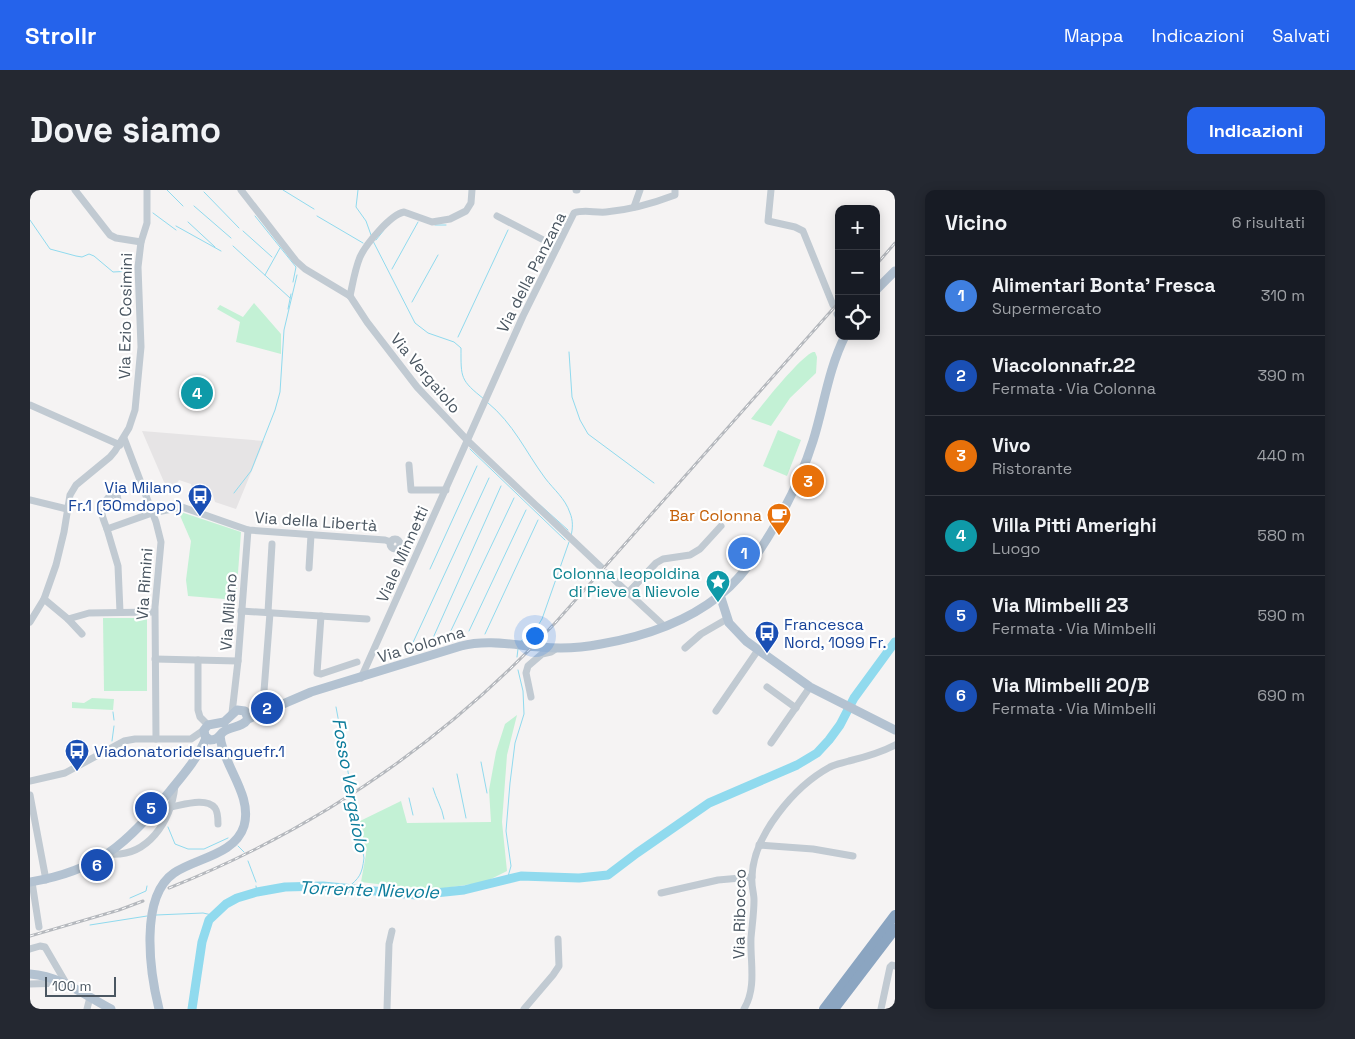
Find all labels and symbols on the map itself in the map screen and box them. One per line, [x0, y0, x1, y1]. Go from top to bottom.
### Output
street label: Via della Panzana [492, 208, 571, 336]
street label: Via Ezio Cosimini [114, 253, 137, 379]
street label: Via Vergaiolo [386, 329, 465, 418]
pin: 4 [181, 374, 213, 412]
pin: 3 [792, 462, 824, 500]
place label: Via Milano Fr.1 (50mdopo) [68, 477, 182, 516]
bus stop icon: Via Milano Fr.1 (50mdopo) [187, 483, 213, 517]
cafe icon: Bar Colonna [766, 502, 792, 536]
street label: Viale Minnetti [372, 503, 433, 606]
place label: Bar Colonna [669, 505, 762, 526]
street label: Via della Libertà [254, 507, 378, 536]
pin: 1 [728, 534, 760, 572]
street label: Via Rimini [131, 547, 158, 621]
place label: Colonna leopoldina di Pieve a Nievole [552, 563, 700, 602]
place icon: Colonna leopoldina di Pieve a Nievole [705, 569, 731, 603]
street label: Via Milano [215, 573, 242, 652]
place label: Francesca Nord, 1099 Fr. [784, 614, 887, 653]
bus stop icon: Francesca Nord, 1099 Fr. [754, 620, 780, 654]
street label: Via Colonna [375, 621, 467, 668]
your location [522, 623, 548, 649]
pin: 2 [251, 689, 283, 727]
water label: Fosso Vergaiolo [327, 716, 374, 855]
bus stop icon: Viadonatoridelsanguefr.1 [64, 738, 90, 772]
place label: Viadonatoridelsanguefr.1 [94, 741, 285, 762]
pin: 5 [135, 789, 167, 827]
pin: 6 [81, 846, 113, 884]
street label: Via Ribocco [728, 869, 751, 959]
water label: Torrente Nievole [299, 876, 441, 903]
scale bar [45, 974, 116, 997]

